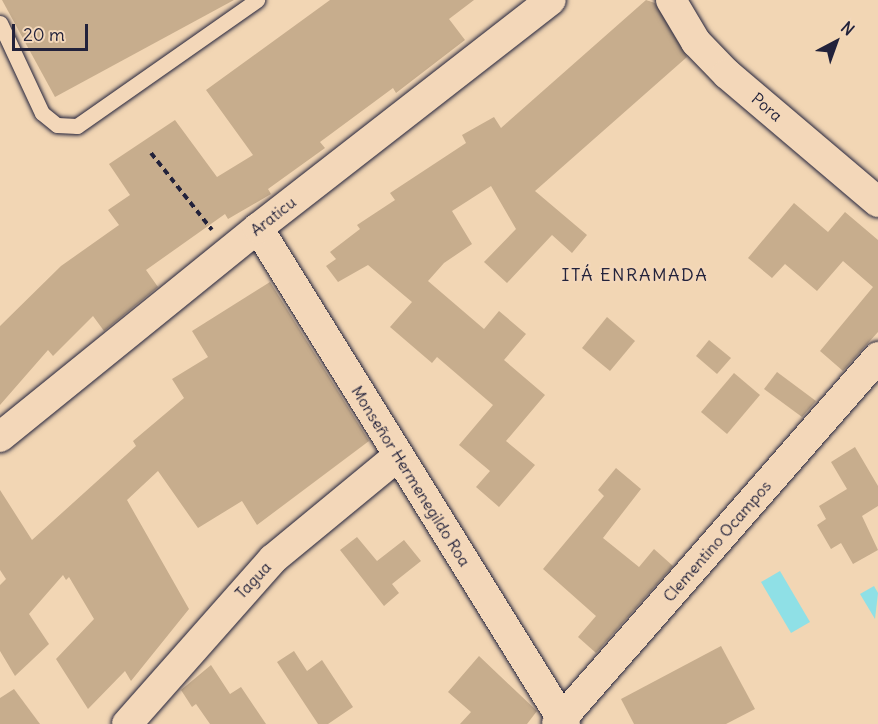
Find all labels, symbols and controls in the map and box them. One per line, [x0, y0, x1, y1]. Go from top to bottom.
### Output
scale bar [15, 12, 92, 50]
north arrow [806, 12, 866, 72]
text: N [837, 17, 859, 40]
text: 20 m [23, 23, 65, 46]
street label: Pora [748, 89, 786, 125]
street label: Araticu [247, 192, 299, 240]
district label: ITÁ ENRAMADA [562, 264, 708, 286]
street label: Monseñor Hermenegildo Roa [347, 382, 475, 570]
street label: Clementino Ocampos [659, 476, 775, 606]
street label: Tagua [231, 557, 275, 603]

